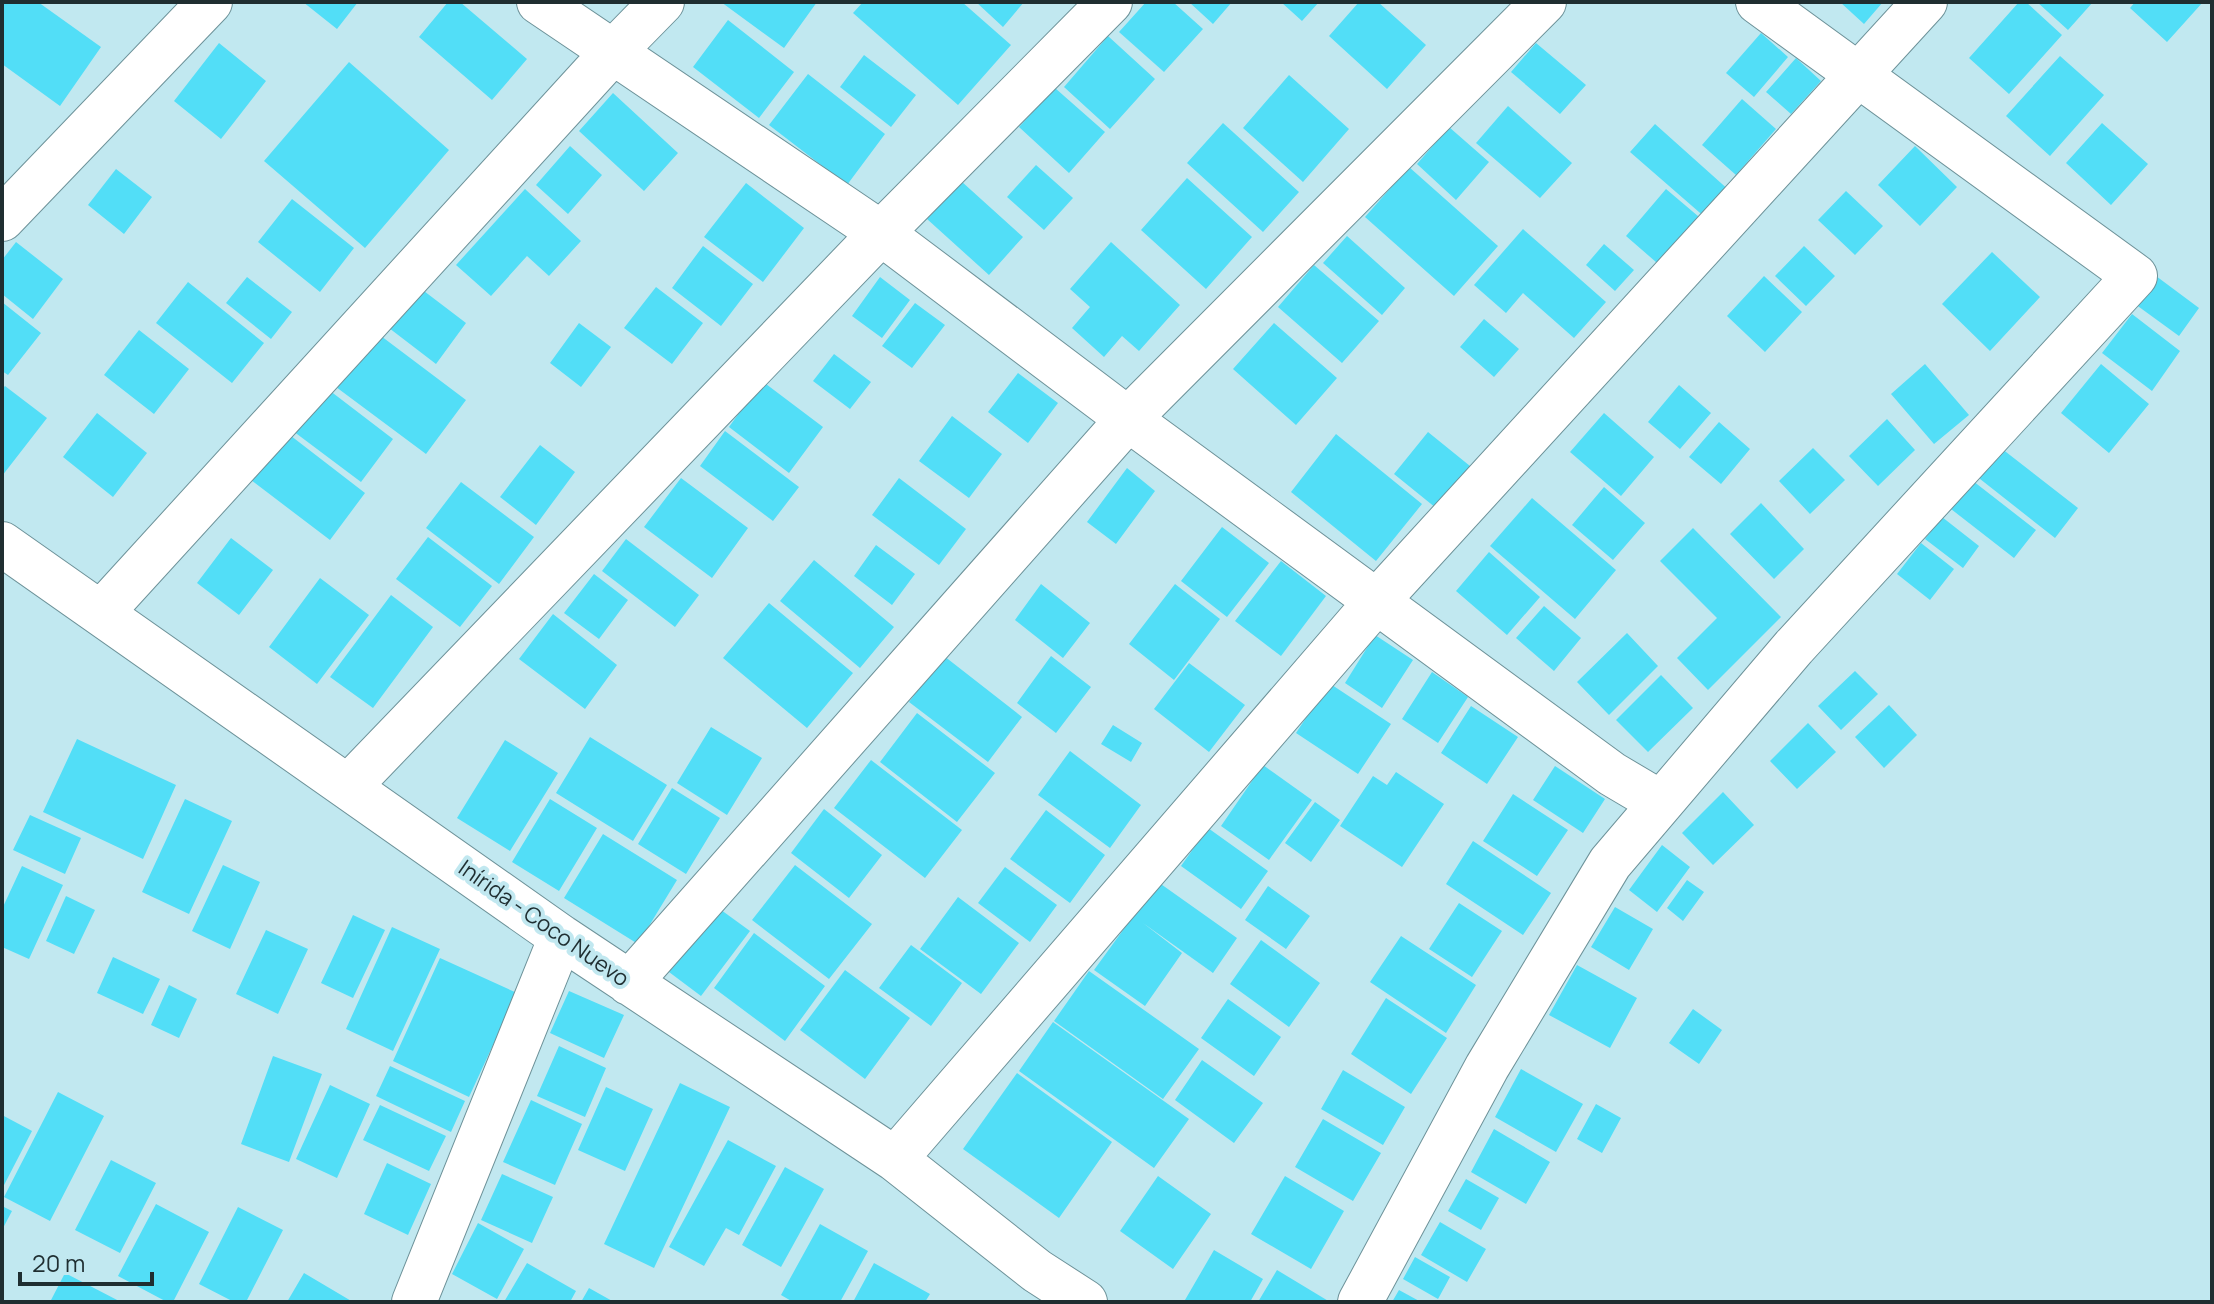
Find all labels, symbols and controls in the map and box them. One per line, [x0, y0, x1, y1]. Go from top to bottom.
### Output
street label: Inírida - Coco Nuevo [453, 853, 635, 993]
scale bar [20, 1236, 152, 1286]
text: 20 m [32, 1246, 85, 1279]

